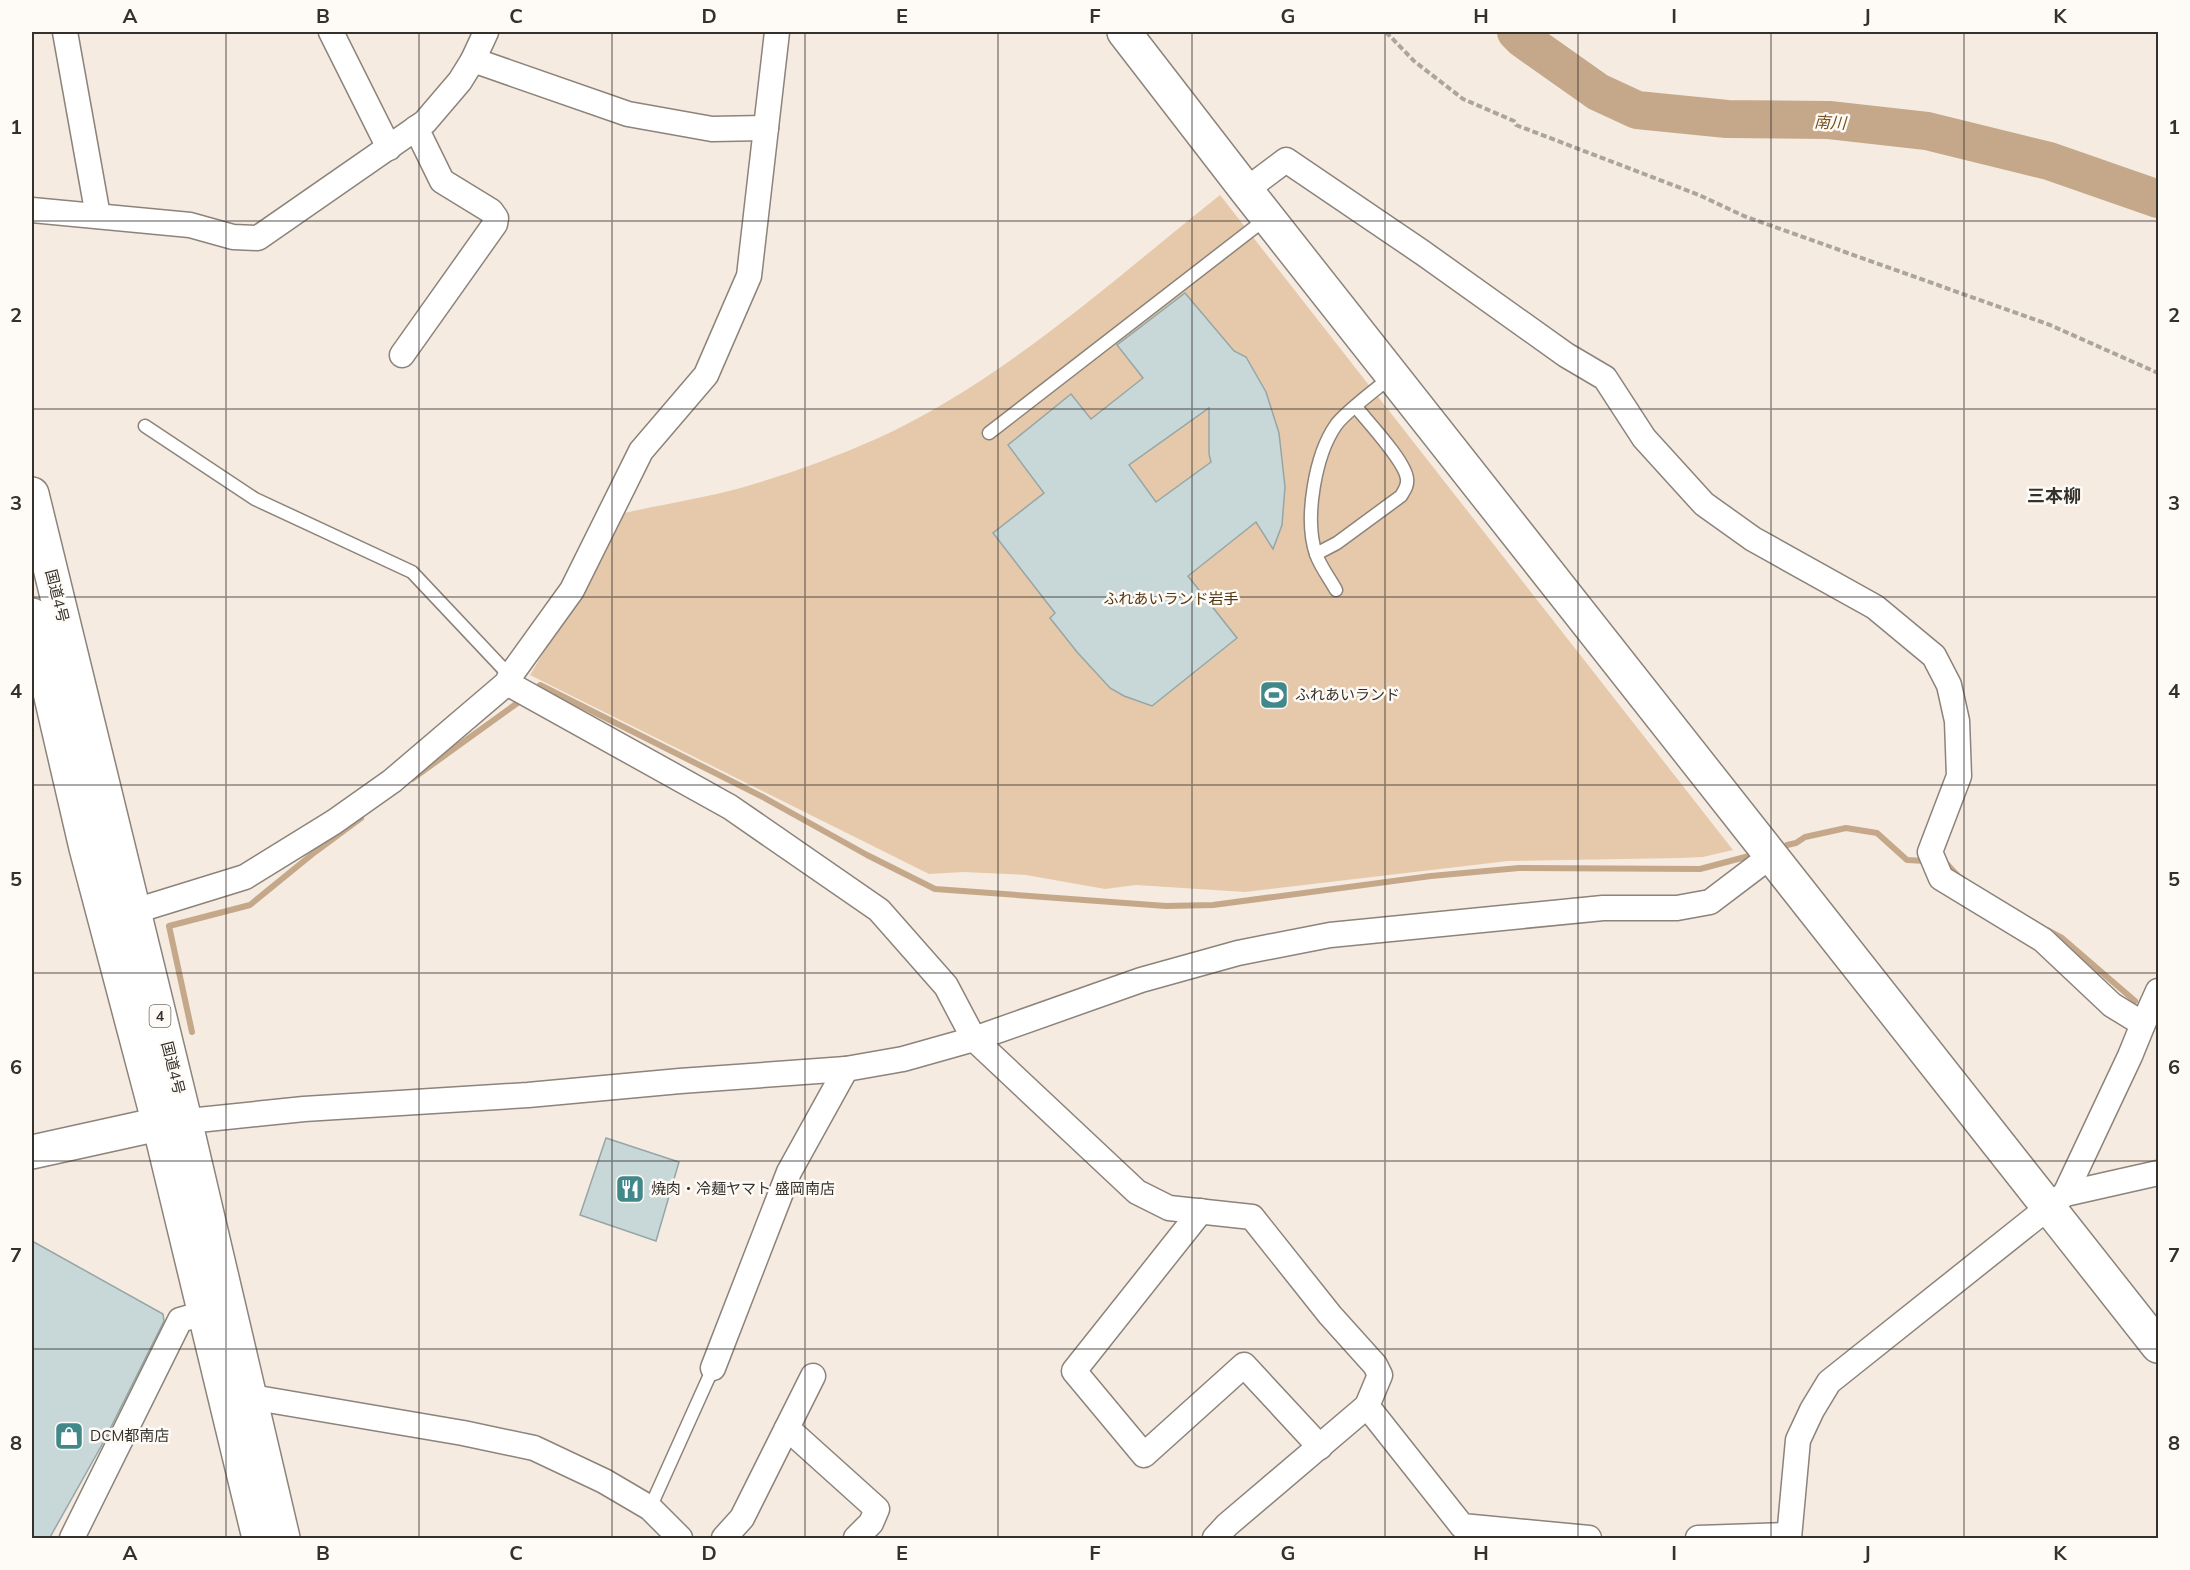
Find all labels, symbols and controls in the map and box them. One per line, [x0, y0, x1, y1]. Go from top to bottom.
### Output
text: A [123, 3, 138, 28]
text: B [316, 3, 330, 28]
text: C [509, 3, 523, 28]
text: D [701, 3, 717, 28]
text: E [896, 3, 908, 28]
text: F [1089, 3, 1101, 28]
text: G [1281, 3, 1295, 28]
text: H [1473, 3, 1489, 28]
text: I [1671, 3, 1677, 28]
text: J [1863, 3, 1871, 28]
text: K [2053, 3, 2067, 28]
water label: 南川 [1813, 111, 1848, 133]
text: 1 [10, 114, 22, 139]
text: 1 [2168, 114, 2180, 139]
text: 2 [10, 302, 22, 327]
text: 2 [2168, 302, 2180, 327]
district label: 三本柳 [2027, 484, 2081, 507]
text: 3 [10, 490, 22, 515]
text: 3 [2168, 490, 2180, 515]
street label: 国道4号 [42, 567, 73, 624]
park label: ふれあいランド岩手 [1103, 589, 1239, 608]
text: 4 [10, 678, 22, 703]
text: 4 [2168, 678, 2180, 703]
sports icon: ふれあいランド [1258, 679, 1290, 711]
place label: ふれあいランド [1295, 685, 1400, 704]
text: 5 [10, 866, 22, 891]
text: 5 [2168, 866, 2180, 891]
road number: 4 [150, 1005, 170, 1027]
street label: 国道4号 [158, 1039, 189, 1096]
text: 6 [10, 1054, 22, 1079]
text: 6 [2168, 1054, 2180, 1079]
restaurant icon: 焼肉・冷麺ヤマト 盛岡南店 [614, 1173, 646, 1205]
place label: 焼肉・冷麺ヤマト 盛岡南店 [651, 1179, 835, 1198]
text: 7 [10, 1242, 22, 1267]
text: 7 [2168, 1242, 2180, 1267]
shop icon: DCM都南店 [53, 1420, 85, 1452]
place label: DCM都南店 [90, 1426, 169, 1445]
text: 8 [10, 1430, 22, 1455]
text: 8 [2168, 1430, 2180, 1455]
text: A [123, 1540, 138, 1565]
text: B [316, 1540, 330, 1565]
text: C [509, 1540, 523, 1565]
text: D [701, 1540, 717, 1565]
text: E [896, 1540, 908, 1565]
text: F [1089, 1540, 1101, 1565]
text: G [1281, 1540, 1295, 1565]
text: H [1473, 1540, 1489, 1565]
text: I [1671, 1540, 1677, 1565]
text: J [1863, 1540, 1871, 1565]
text: K [2053, 1540, 2067, 1565]

